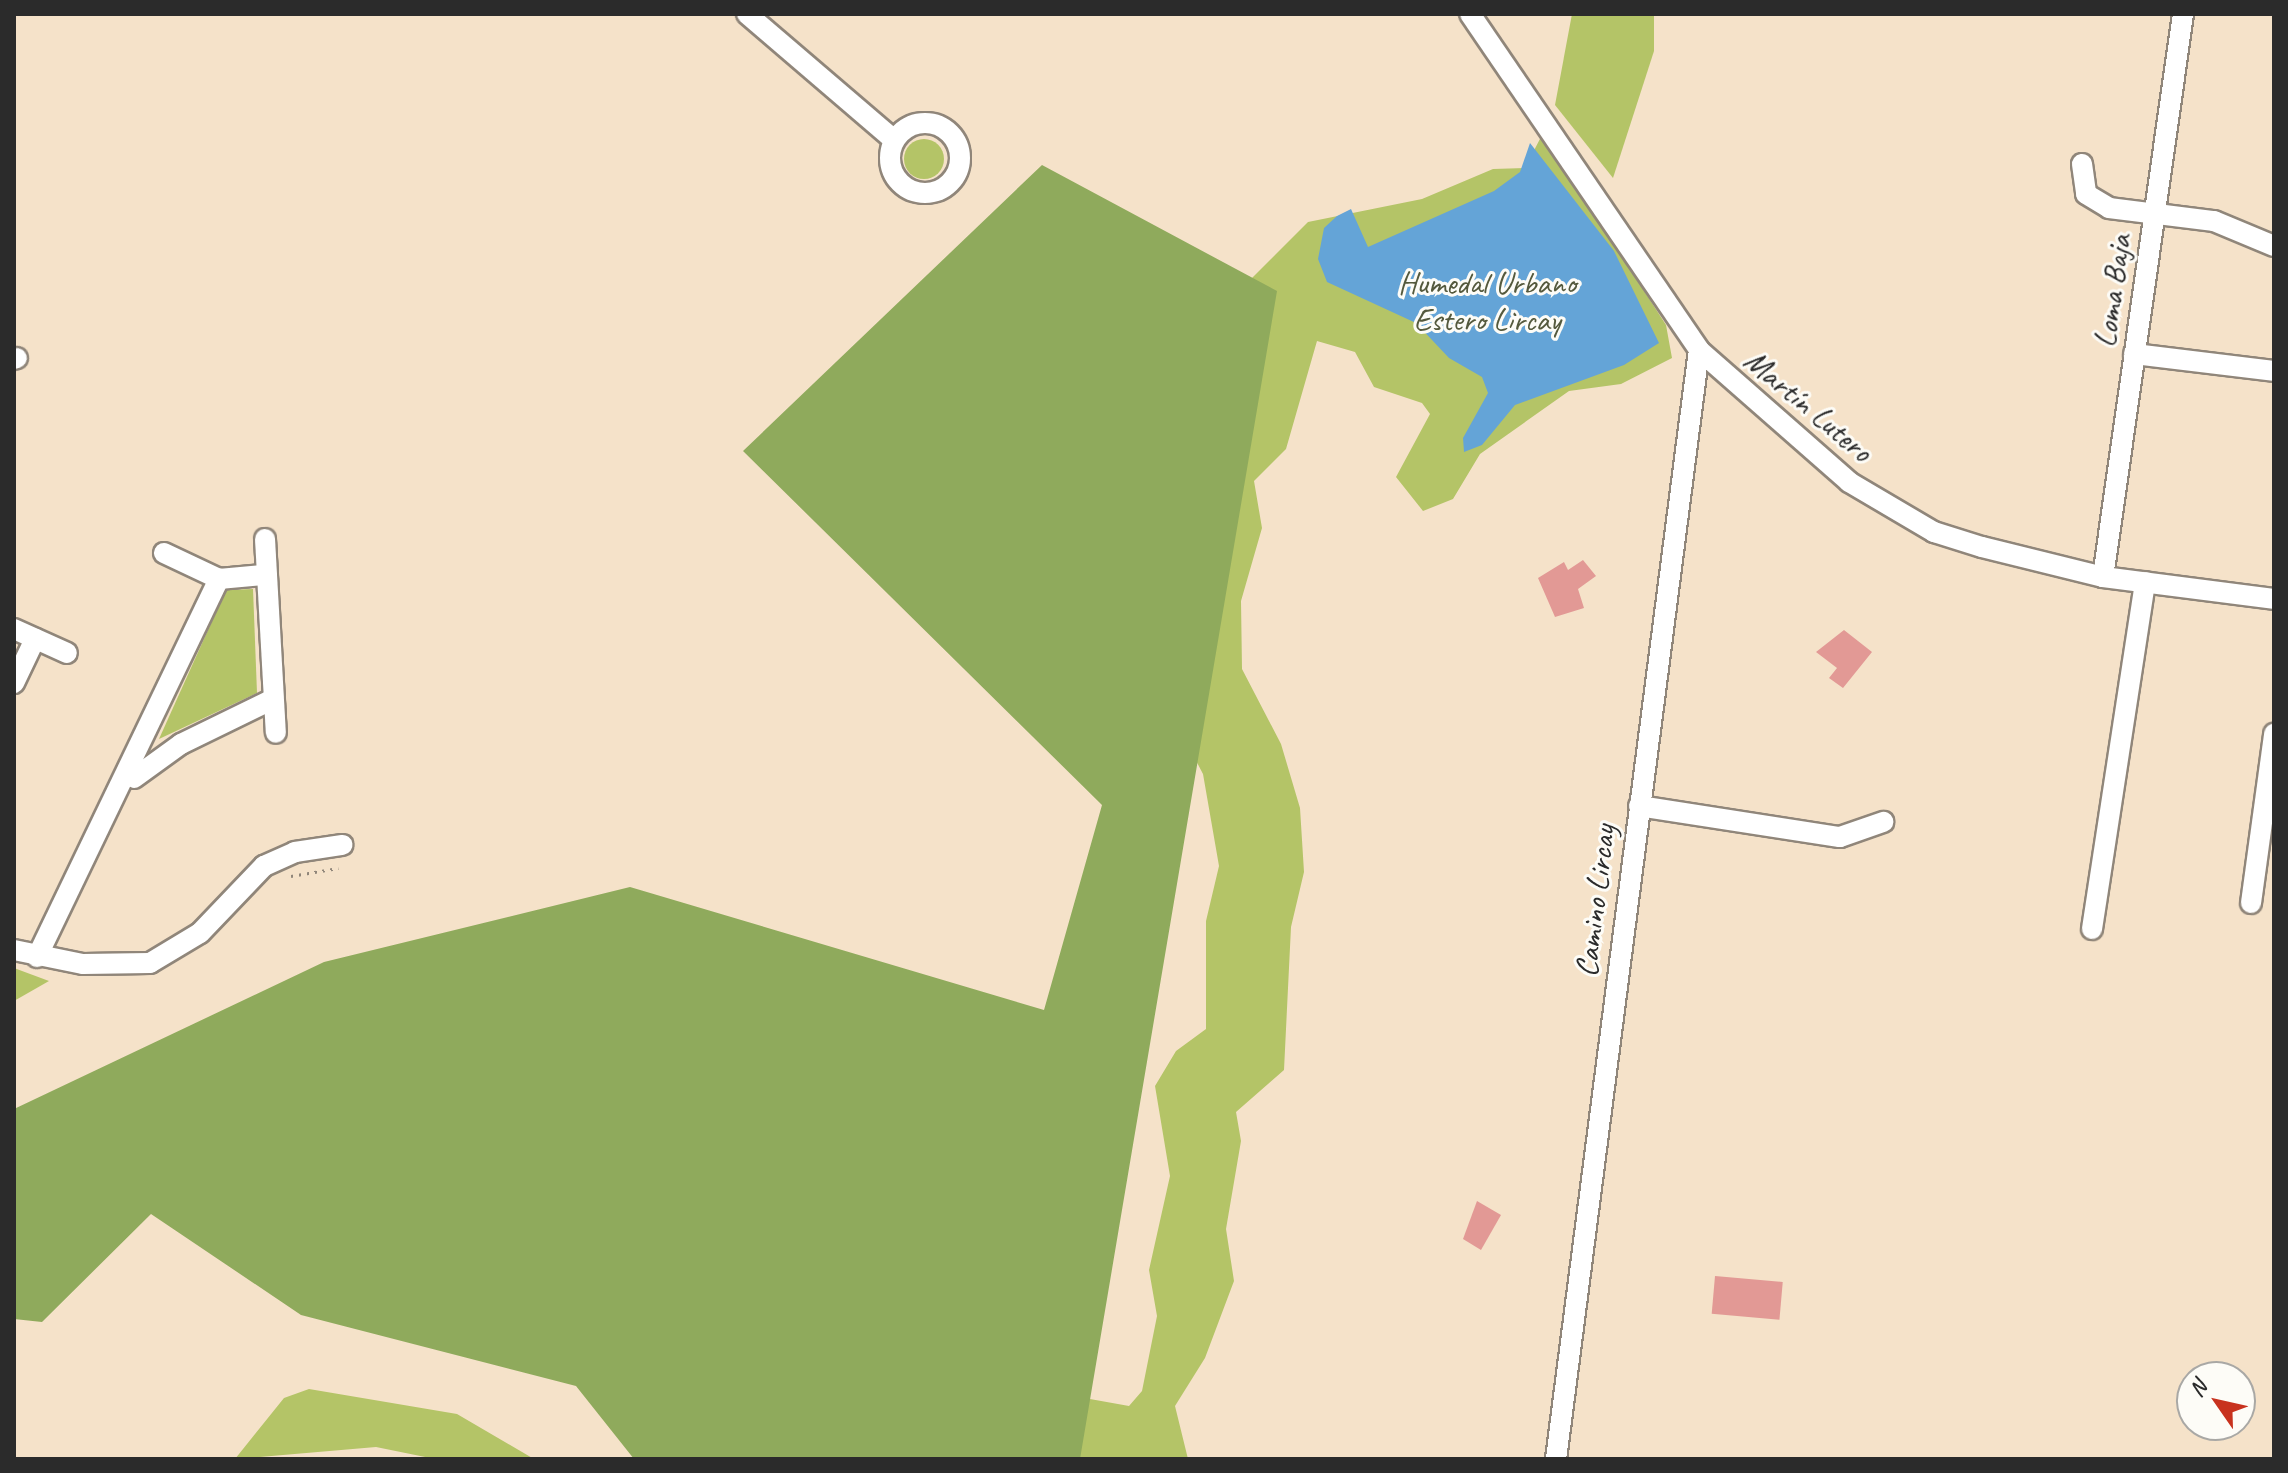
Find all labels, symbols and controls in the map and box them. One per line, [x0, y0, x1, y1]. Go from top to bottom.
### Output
street label: Loma Baja [2086, 232, 2140, 350]
park label: Humedal Urbano Estero Lircay [1398, 265, 1576, 340]
street label: Martín Lutero [1736, 341, 1880, 471]
street label: Camino Lircay [1568, 823, 1624, 979]
north arrow [2176, 1361, 2256, 1441]
text: N [2182, 1375, 2213, 1402]

